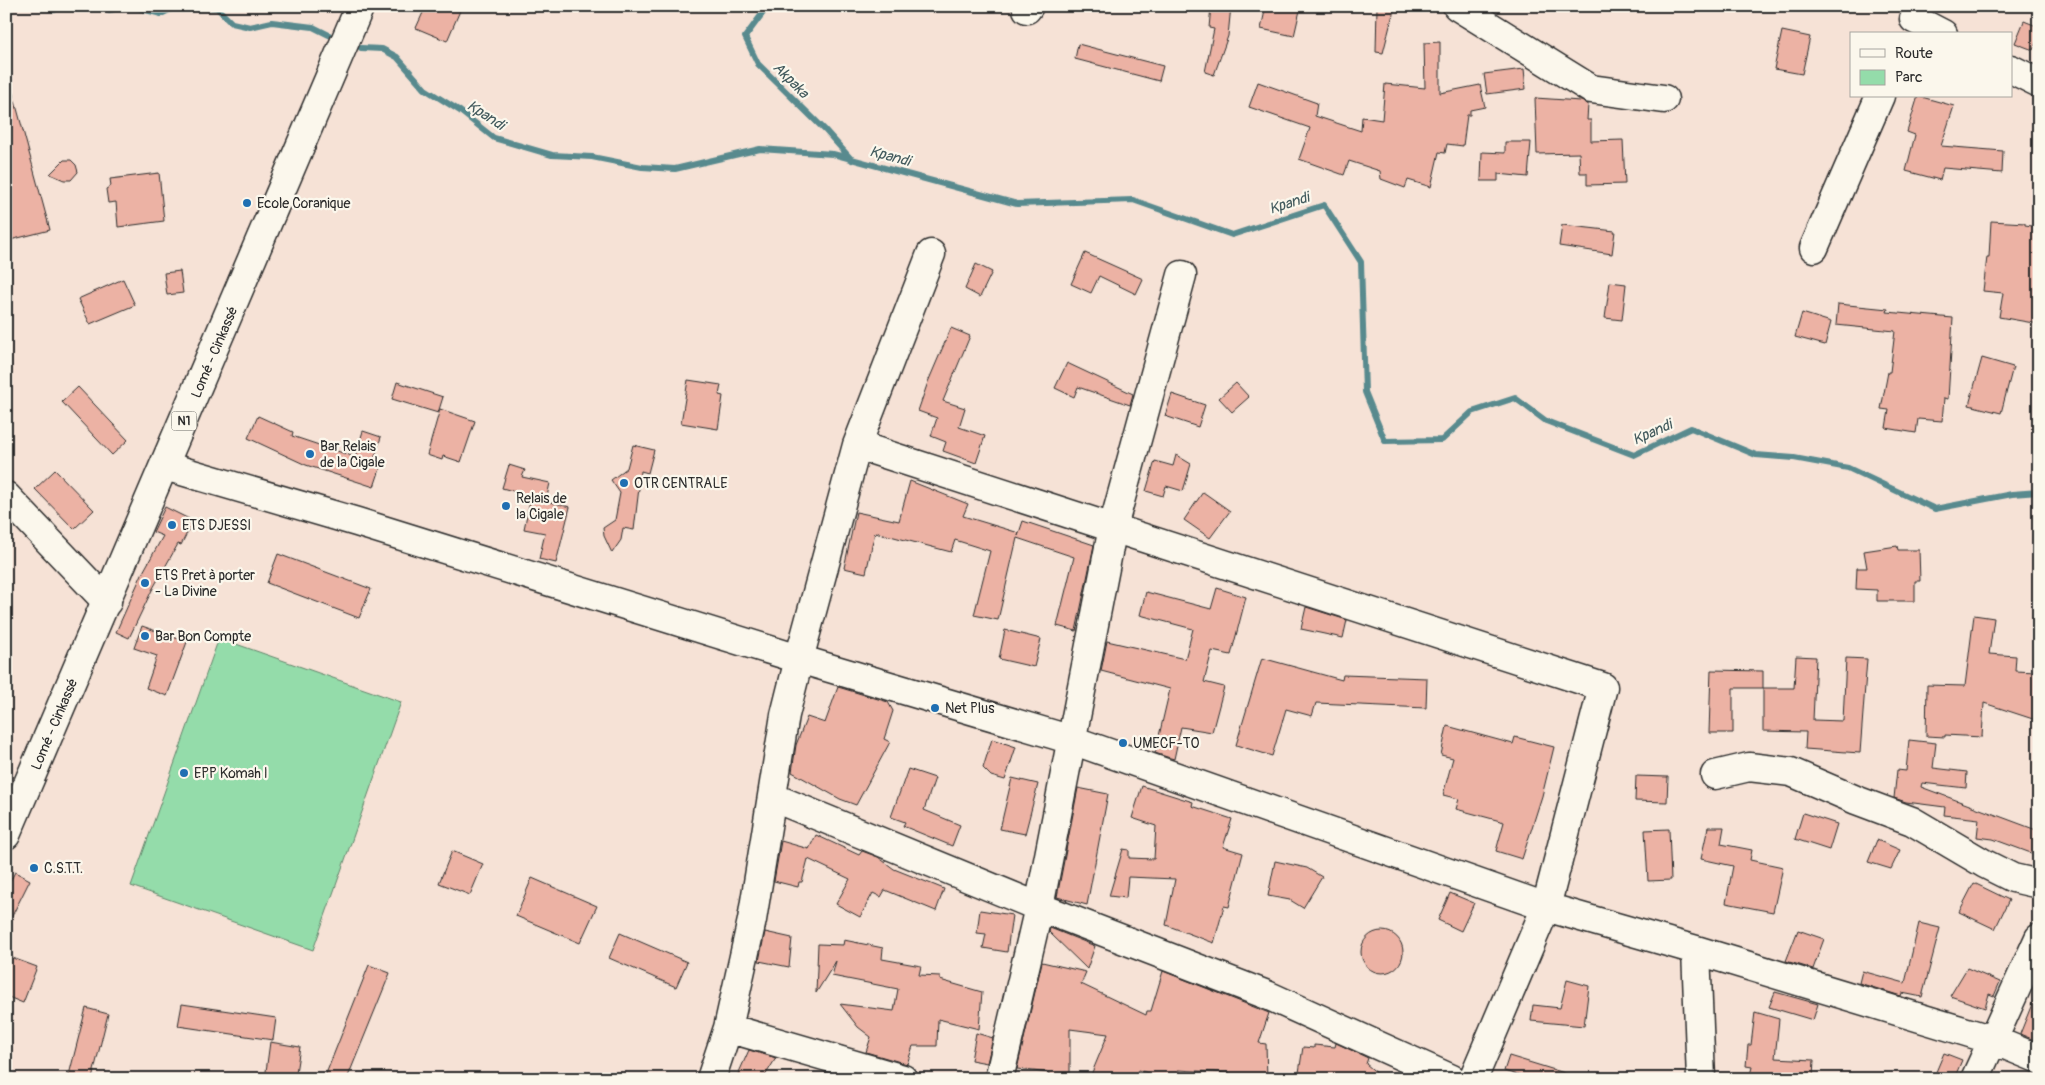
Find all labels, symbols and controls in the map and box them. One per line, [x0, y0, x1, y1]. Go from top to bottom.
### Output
legend [1850, 32, 2012, 98]
text: Route [1895, 44, 1933, 63]
water label: Akpaka [769, 58, 813, 103]
text: Parc [1895, 68, 1923, 87]
water label: Kpandi [463, 96, 510, 136]
water label: Kpandi [868, 142, 914, 172]
water label: Kpandi [1267, 187, 1314, 219]
place label: Ecole Coranique [257, 195, 350, 212]
marker: Ecole Coranique [241, 197, 253, 209]
street label: Lomé - Cinkassé [187, 304, 241, 401]
road number: N1 [172, 412, 196, 431]
water label: Kpandi [1630, 414, 1677, 450]
place label: Bar Relais de la Cigale [320, 438, 385, 471]
marker: Bar Relais de la Cigale [304, 448, 316, 460]
place label: OTR CENTRALE [634, 475, 728, 492]
marker: OTR CENTRALE [618, 477, 630, 489]
place label: Relais de la Cigale [516, 490, 567, 523]
marker: Relais de la Cigale [500, 500, 512, 512]
place label: ETS DJESSI [182, 517, 251, 534]
marker: ETS DJESSI [166, 519, 178, 531]
place label: ETS Pret à porter - La Divine [155, 567, 255, 600]
marker: ETS Pret à porter - La Divine [139, 577, 151, 589]
place label: Bar Bon Compte [155, 628, 251, 645]
marker: Bar Bon Compte [139, 630, 151, 642]
street label: Lomé - Cinkassé [27, 676, 81, 773]
place label: Net Plus [945, 700, 995, 717]
marker: Net Plus [929, 702, 941, 714]
place label: UMECF-TO [1133, 735, 1199, 752]
marker: UMECF-TO [1117, 737, 1129, 749]
place label: EPP Komah I [194, 765, 268, 782]
marker: EPP Komah I [178, 767, 190, 779]
place label: C.S.T.T. [44, 860, 83, 877]
marker: C.S.T.T. [28, 862, 40, 874]

